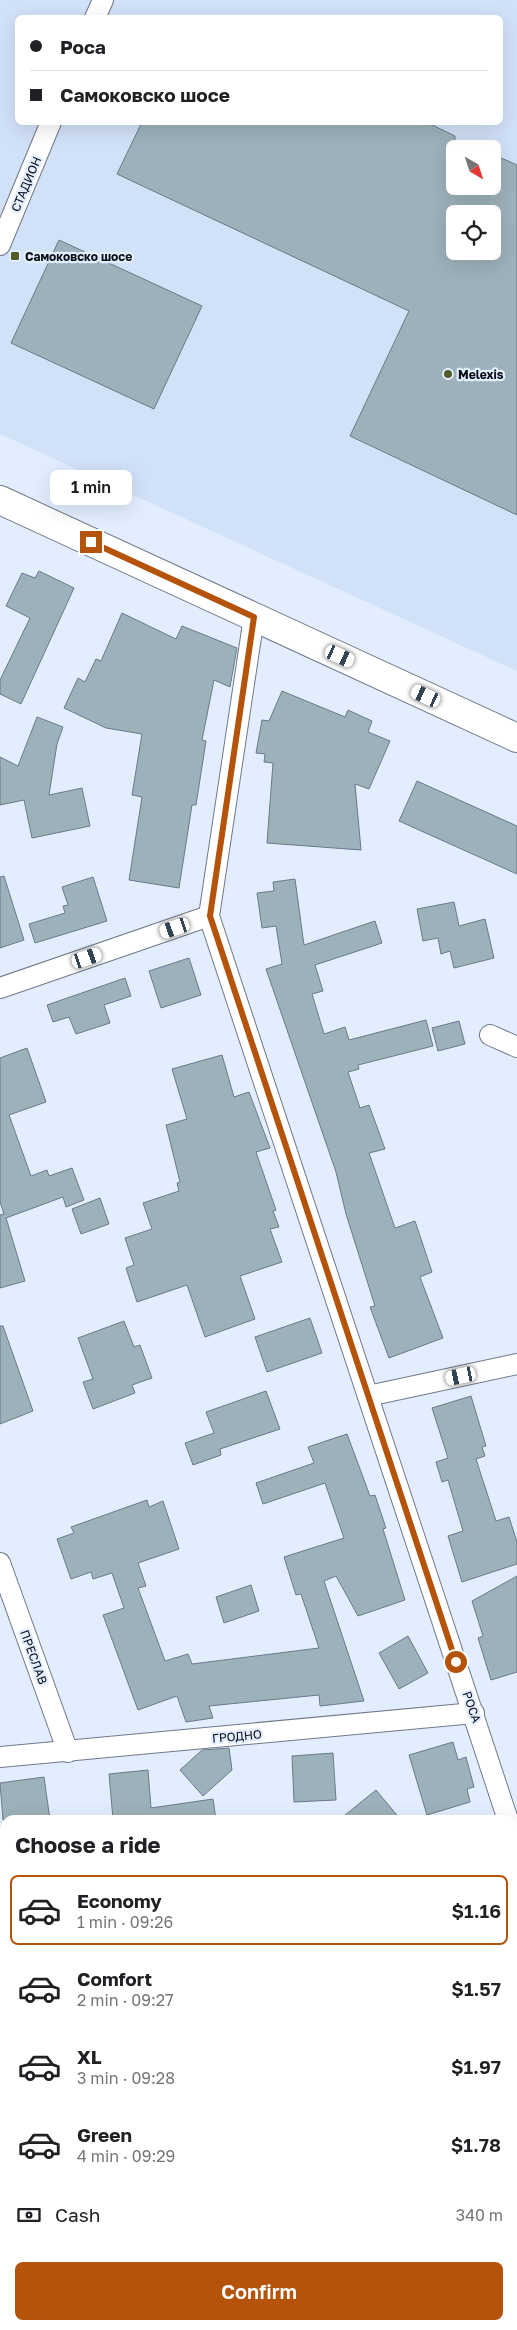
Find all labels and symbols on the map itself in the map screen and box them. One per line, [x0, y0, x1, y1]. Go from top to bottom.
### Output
north arrow [446, 140, 501, 195]
street label: СТАДИОН [8, 154, 44, 214]
place label: Самоковско шосе [25, 249, 132, 264]
marker: Самоковско шосе [9, 250, 21, 262]
place label: Мelexis [458, 367, 504, 382]
marker: Мelexis [442, 368, 454, 380]
callout: 1 min [50, 470, 132, 504]
route end [80, 531, 102, 553]
car [323, 643, 356, 669]
car [409, 683, 442, 709]
car [158, 916, 191, 940]
car [70, 946, 103, 970]
car [444, 1366, 477, 1386]
street label: ПРЕСЛАВ [17, 1628, 51, 1686]
route start [445, 1651, 467, 1673]
street label: РОСА [460, 1689, 484, 1725]
street label: ГРОДНО [212, 1726, 263, 1746]

